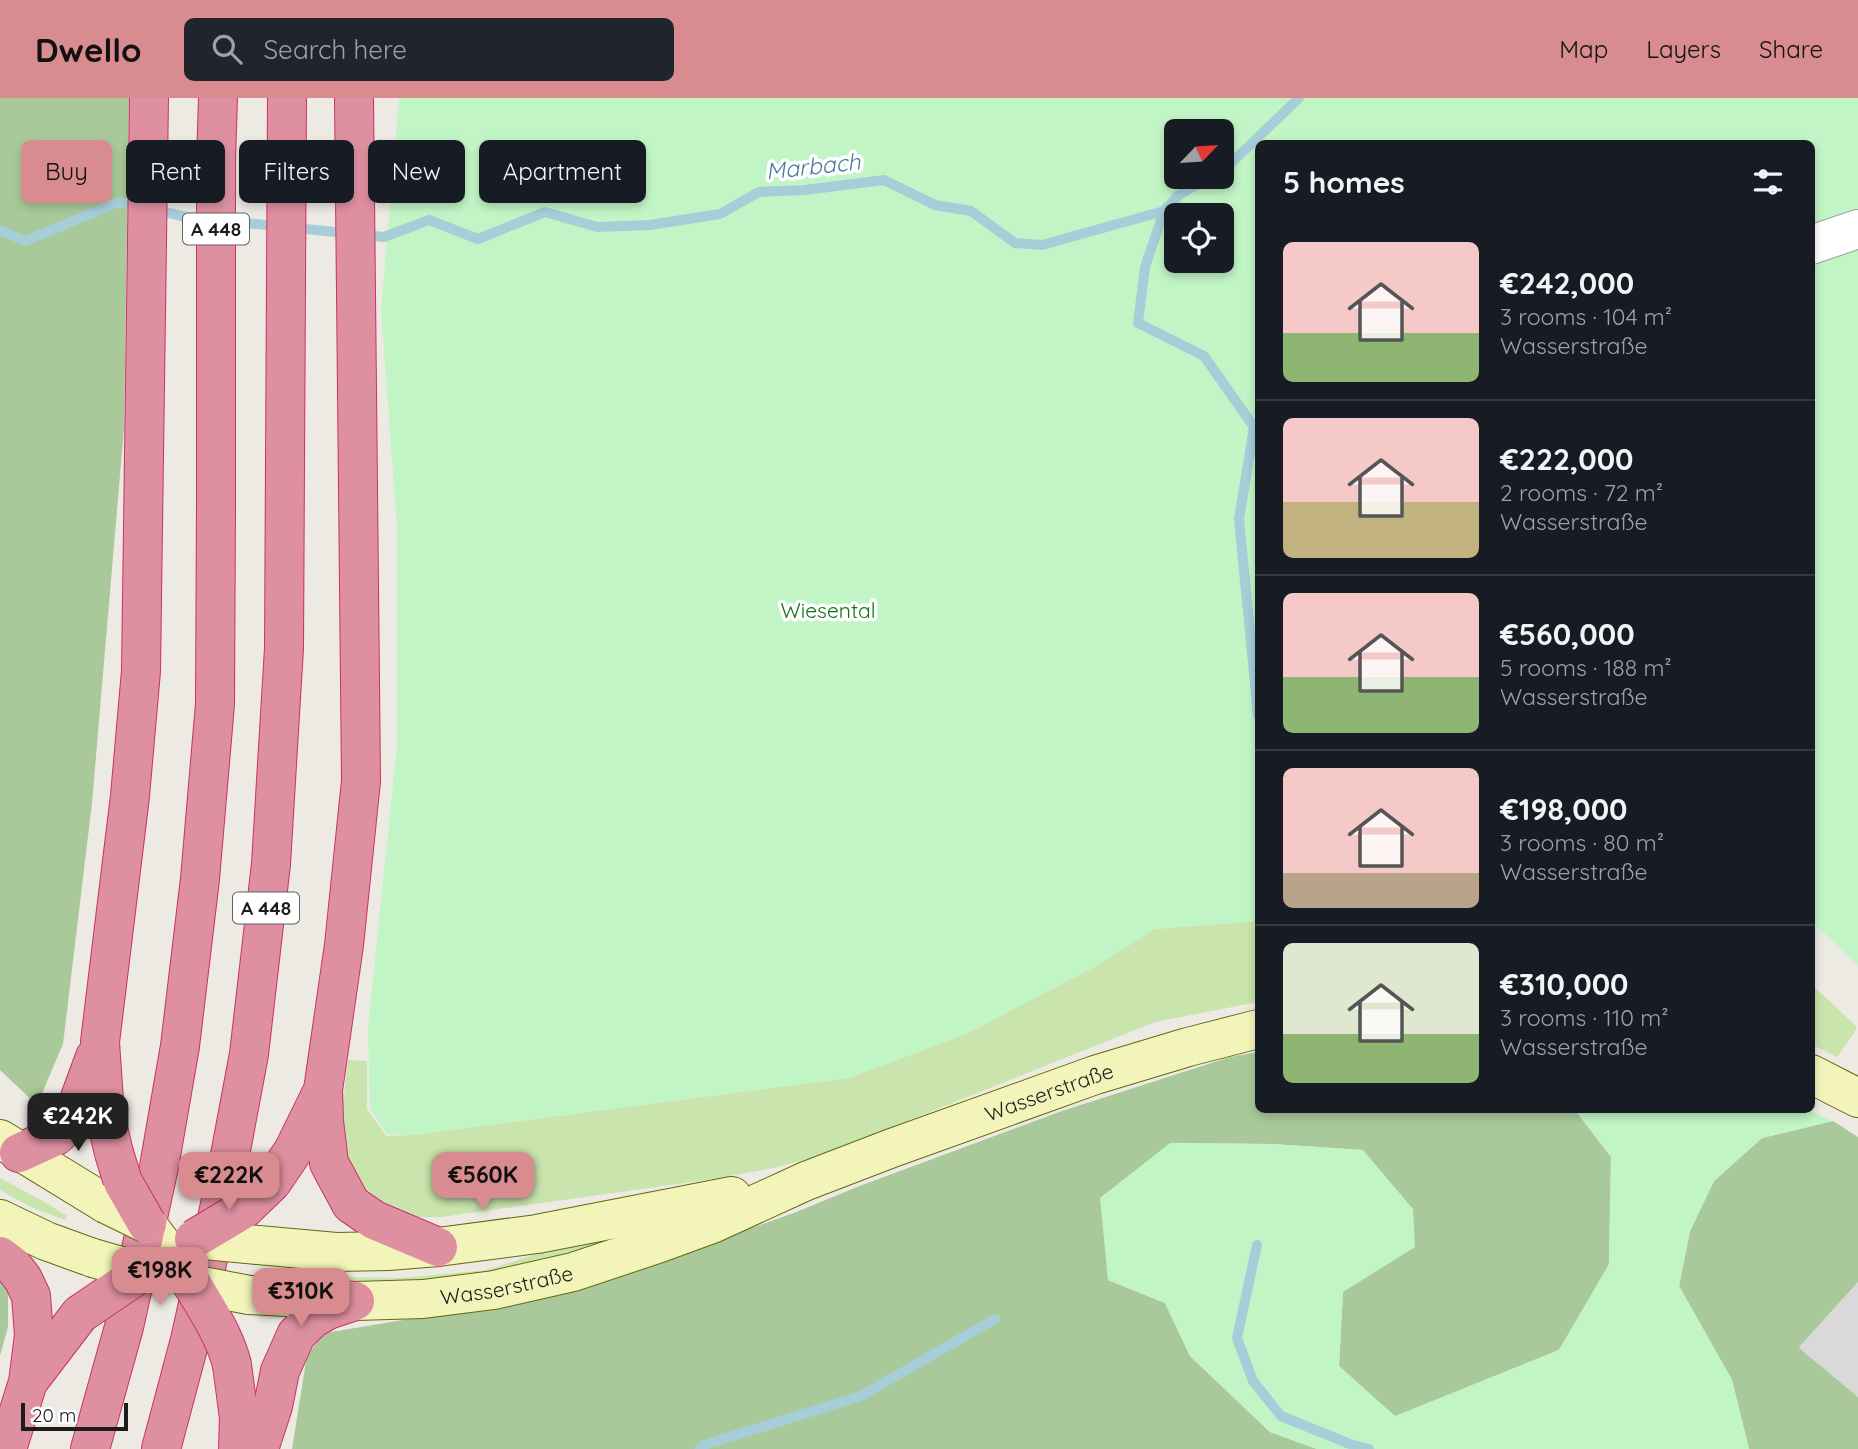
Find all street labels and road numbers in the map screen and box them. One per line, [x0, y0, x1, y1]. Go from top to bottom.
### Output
road number: A 448 [183, 214, 249, 244]
road number: A 448 [233, 892, 299, 923]
street label: Wasserstraße [981, 1057, 1116, 1127]
street label: Wasserstraße [439, 1259, 575, 1310]

